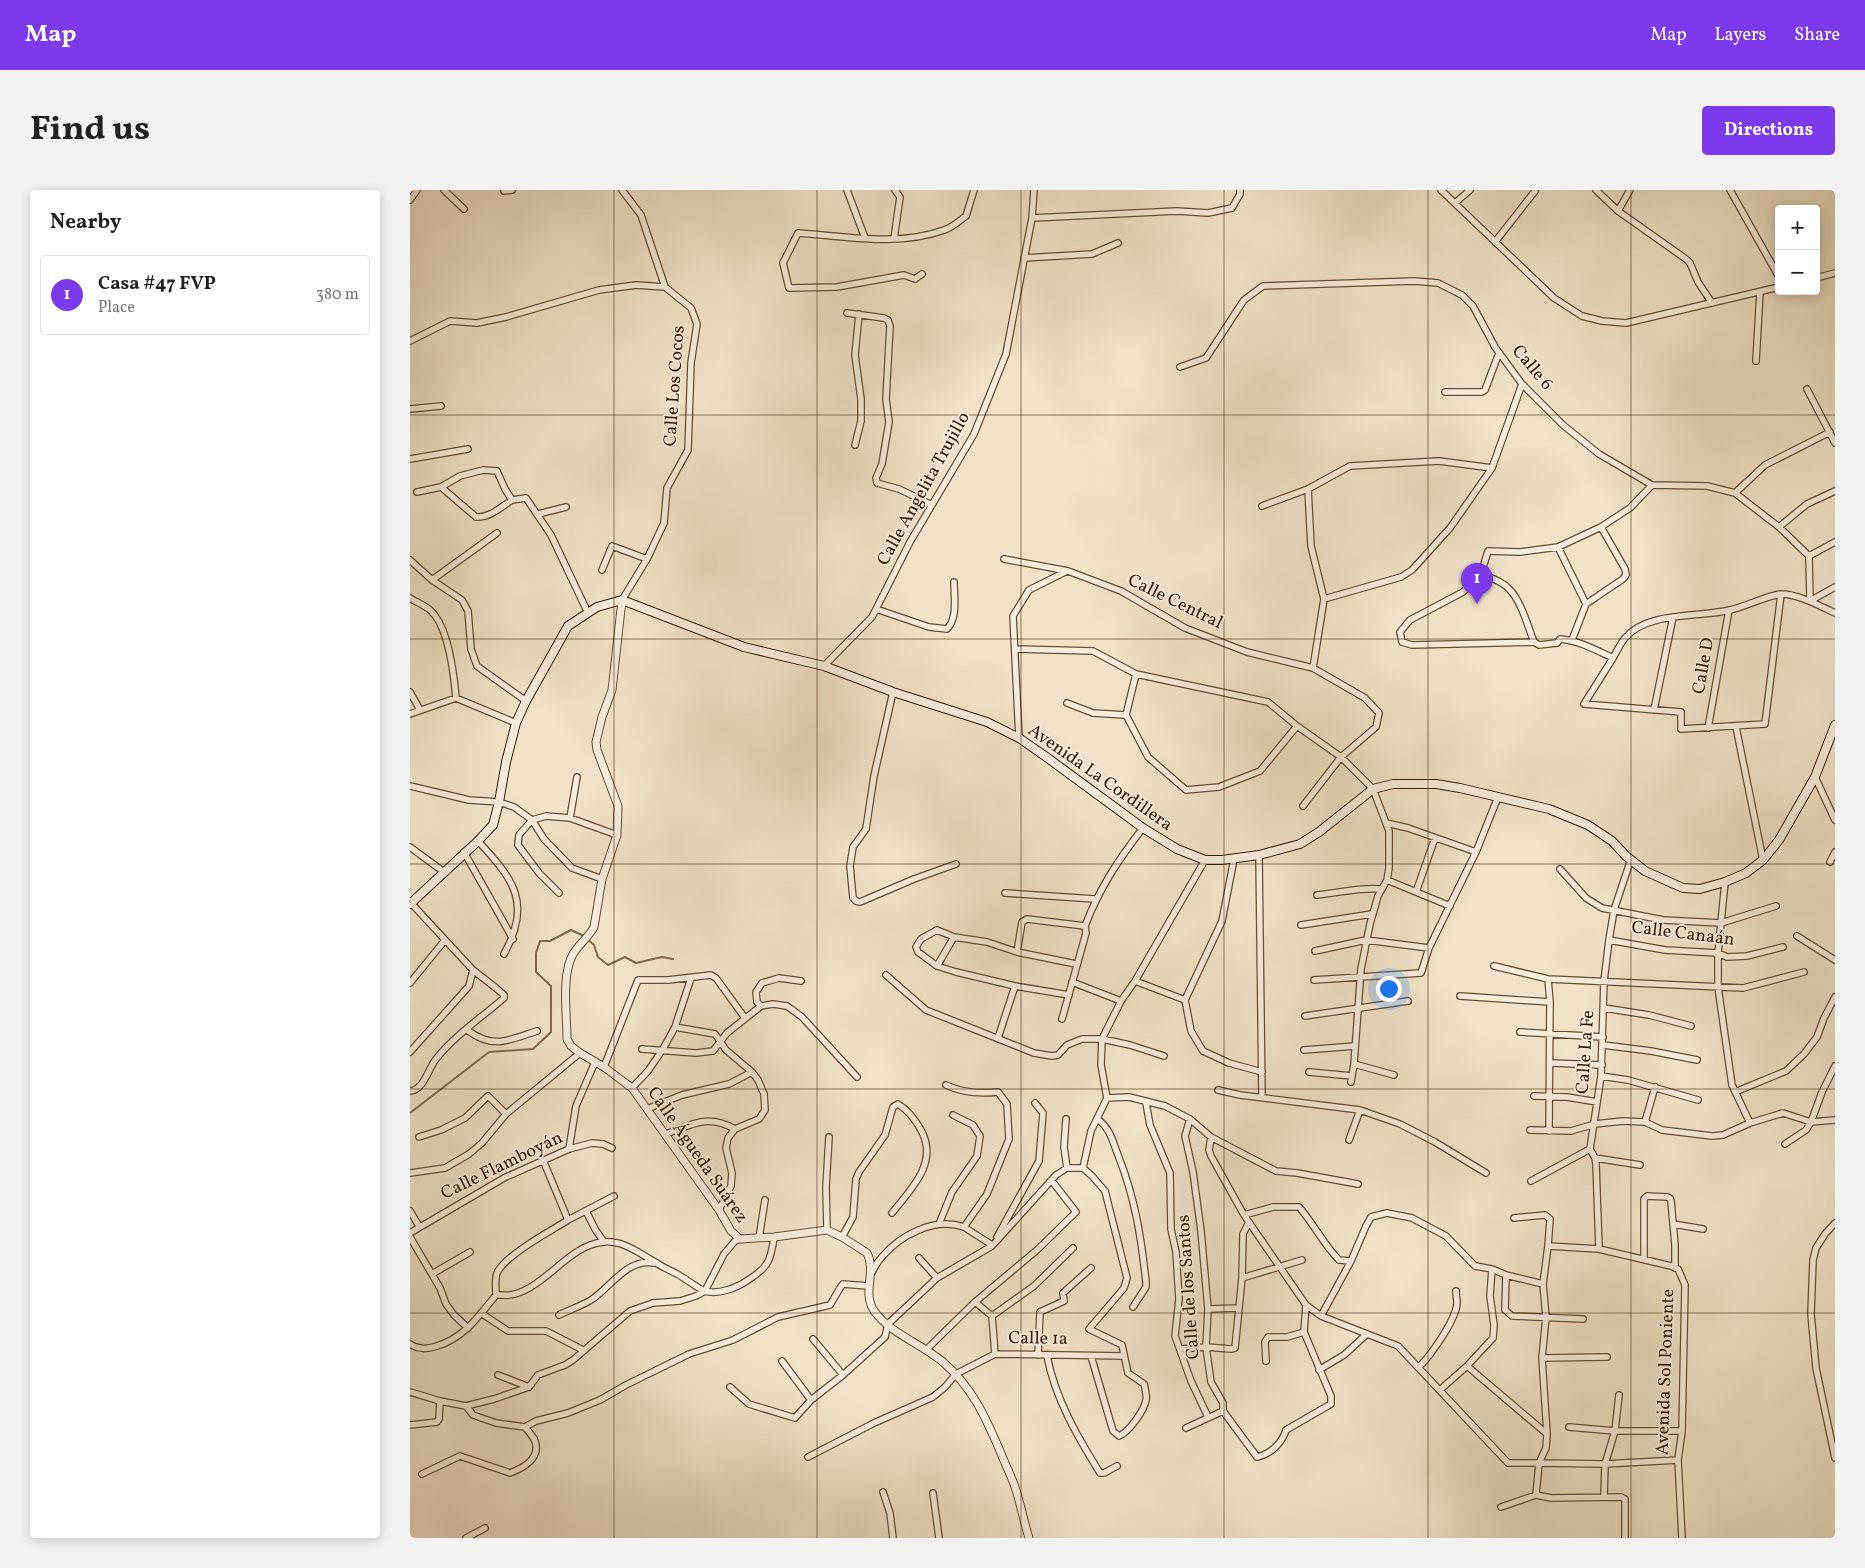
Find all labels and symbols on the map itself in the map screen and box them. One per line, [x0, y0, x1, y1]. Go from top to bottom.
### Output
street label: Calle Los Cocos [658, 325, 692, 447]
street label: Calle 6 [1505, 340, 1559, 396]
street label: Calle Angelita Trujillo [871, 408, 977, 570]
pin: 1 [1461, 563, 1493, 604]
street label: Calle Central [1123, 568, 1227, 636]
street label: Calle D [1687, 636, 1721, 696]
street label: Avenida La Cordillera [1023, 719, 1177, 837]
street label: Calle Canaán [1630, 915, 1736, 953]
your location [1376, 976, 1402, 1002]
street label: Calle La Fe [1571, 1009, 1601, 1095]
street label: Calle Águeda Suárez [641, 1082, 753, 1228]
street label: Calle Flamboyán [437, 1126, 567, 1206]
street label: Calle de los Santos [1171, 1214, 1207, 1360]
street label: Avenida Sol Poniente [1651, 1288, 1681, 1456]
street label: Calle 1a [1008, 1326, 1068, 1352]

